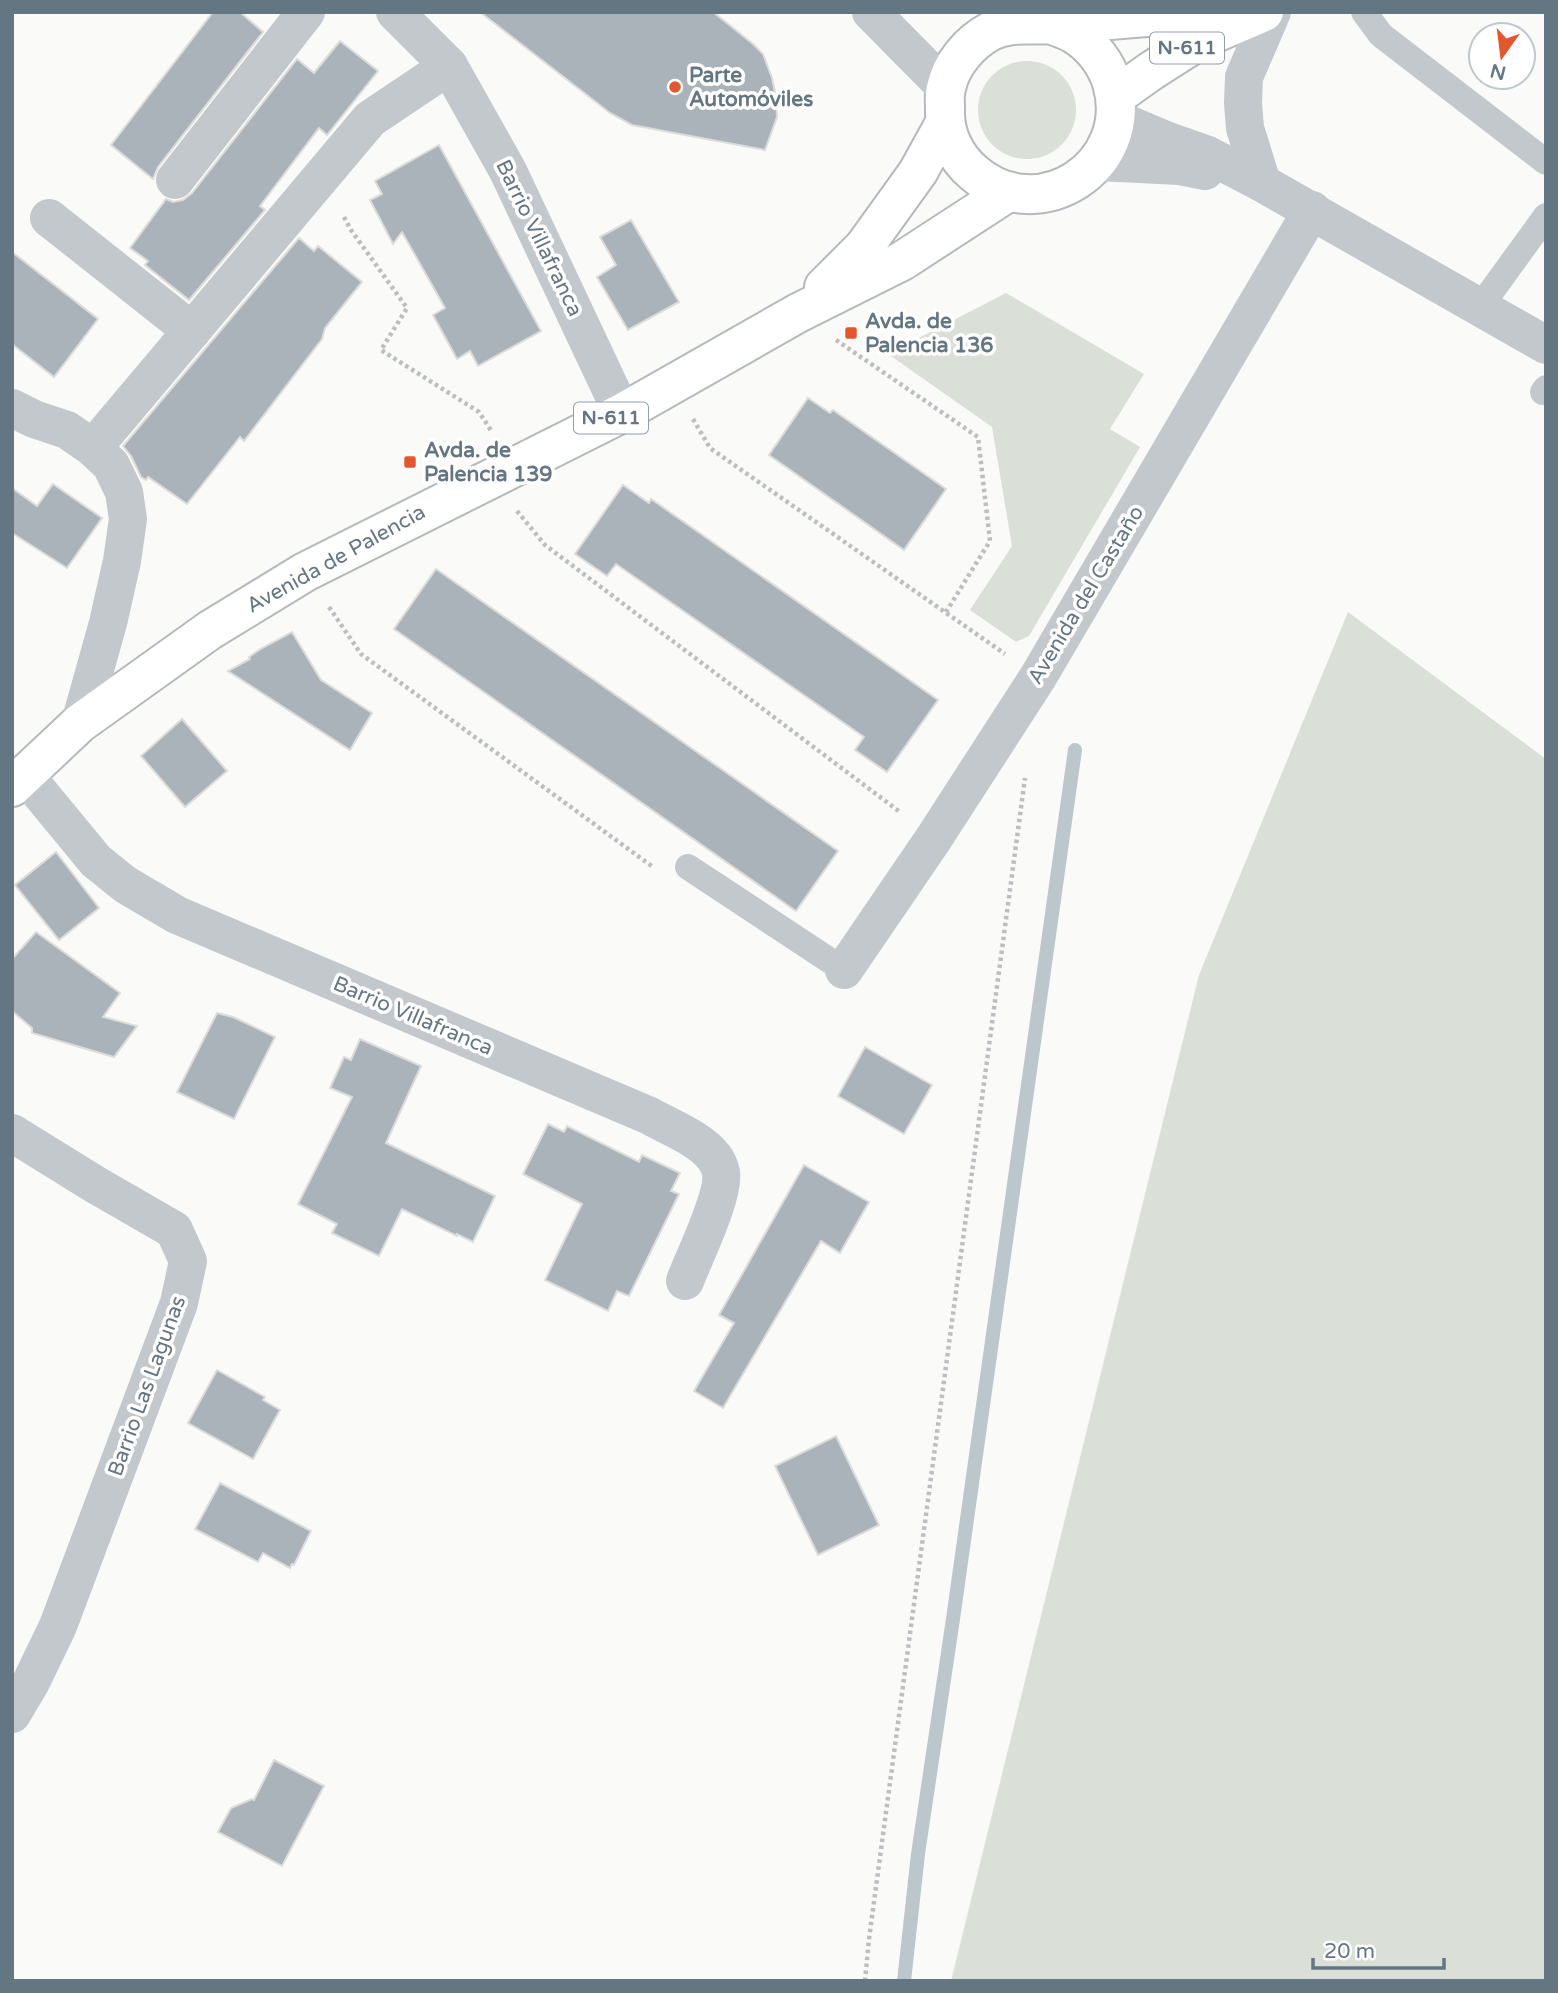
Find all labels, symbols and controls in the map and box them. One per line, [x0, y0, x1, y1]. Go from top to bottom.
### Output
north arrow [1467, 21, 1537, 91]
road number: N-611 [1150, 32, 1224, 64]
text: N [1488, 59, 1508, 84]
place label: Parte Automóviles [689, 63, 813, 112]
marker: Parte Automóviles [667, 79, 683, 95]
street label: Barrio Villafranca [490, 156, 588, 320]
place label: Avda. de Palencia 136 [865, 309, 994, 358]
marker: Avda. de Palencia 136 [843, 325, 859, 341]
road number: N-611 [574, 402, 648, 434]
place label: Avda. de Palencia 139 [424, 438, 553, 487]
marker: Avda. de Palencia 139 [402, 454, 418, 470]
street label: Avenida de Palencia [242, 499, 430, 619]
street label: Avenida del Castaño [1023, 501, 1149, 689]
street label: Barrio Villafranca [329, 971, 497, 1061]
street label: Barrio Las Lagunas [103, 1292, 191, 1480]
scale bar [1313, 1926, 1444, 1970]
text: 20 m [1324, 1939, 1375, 1964]

